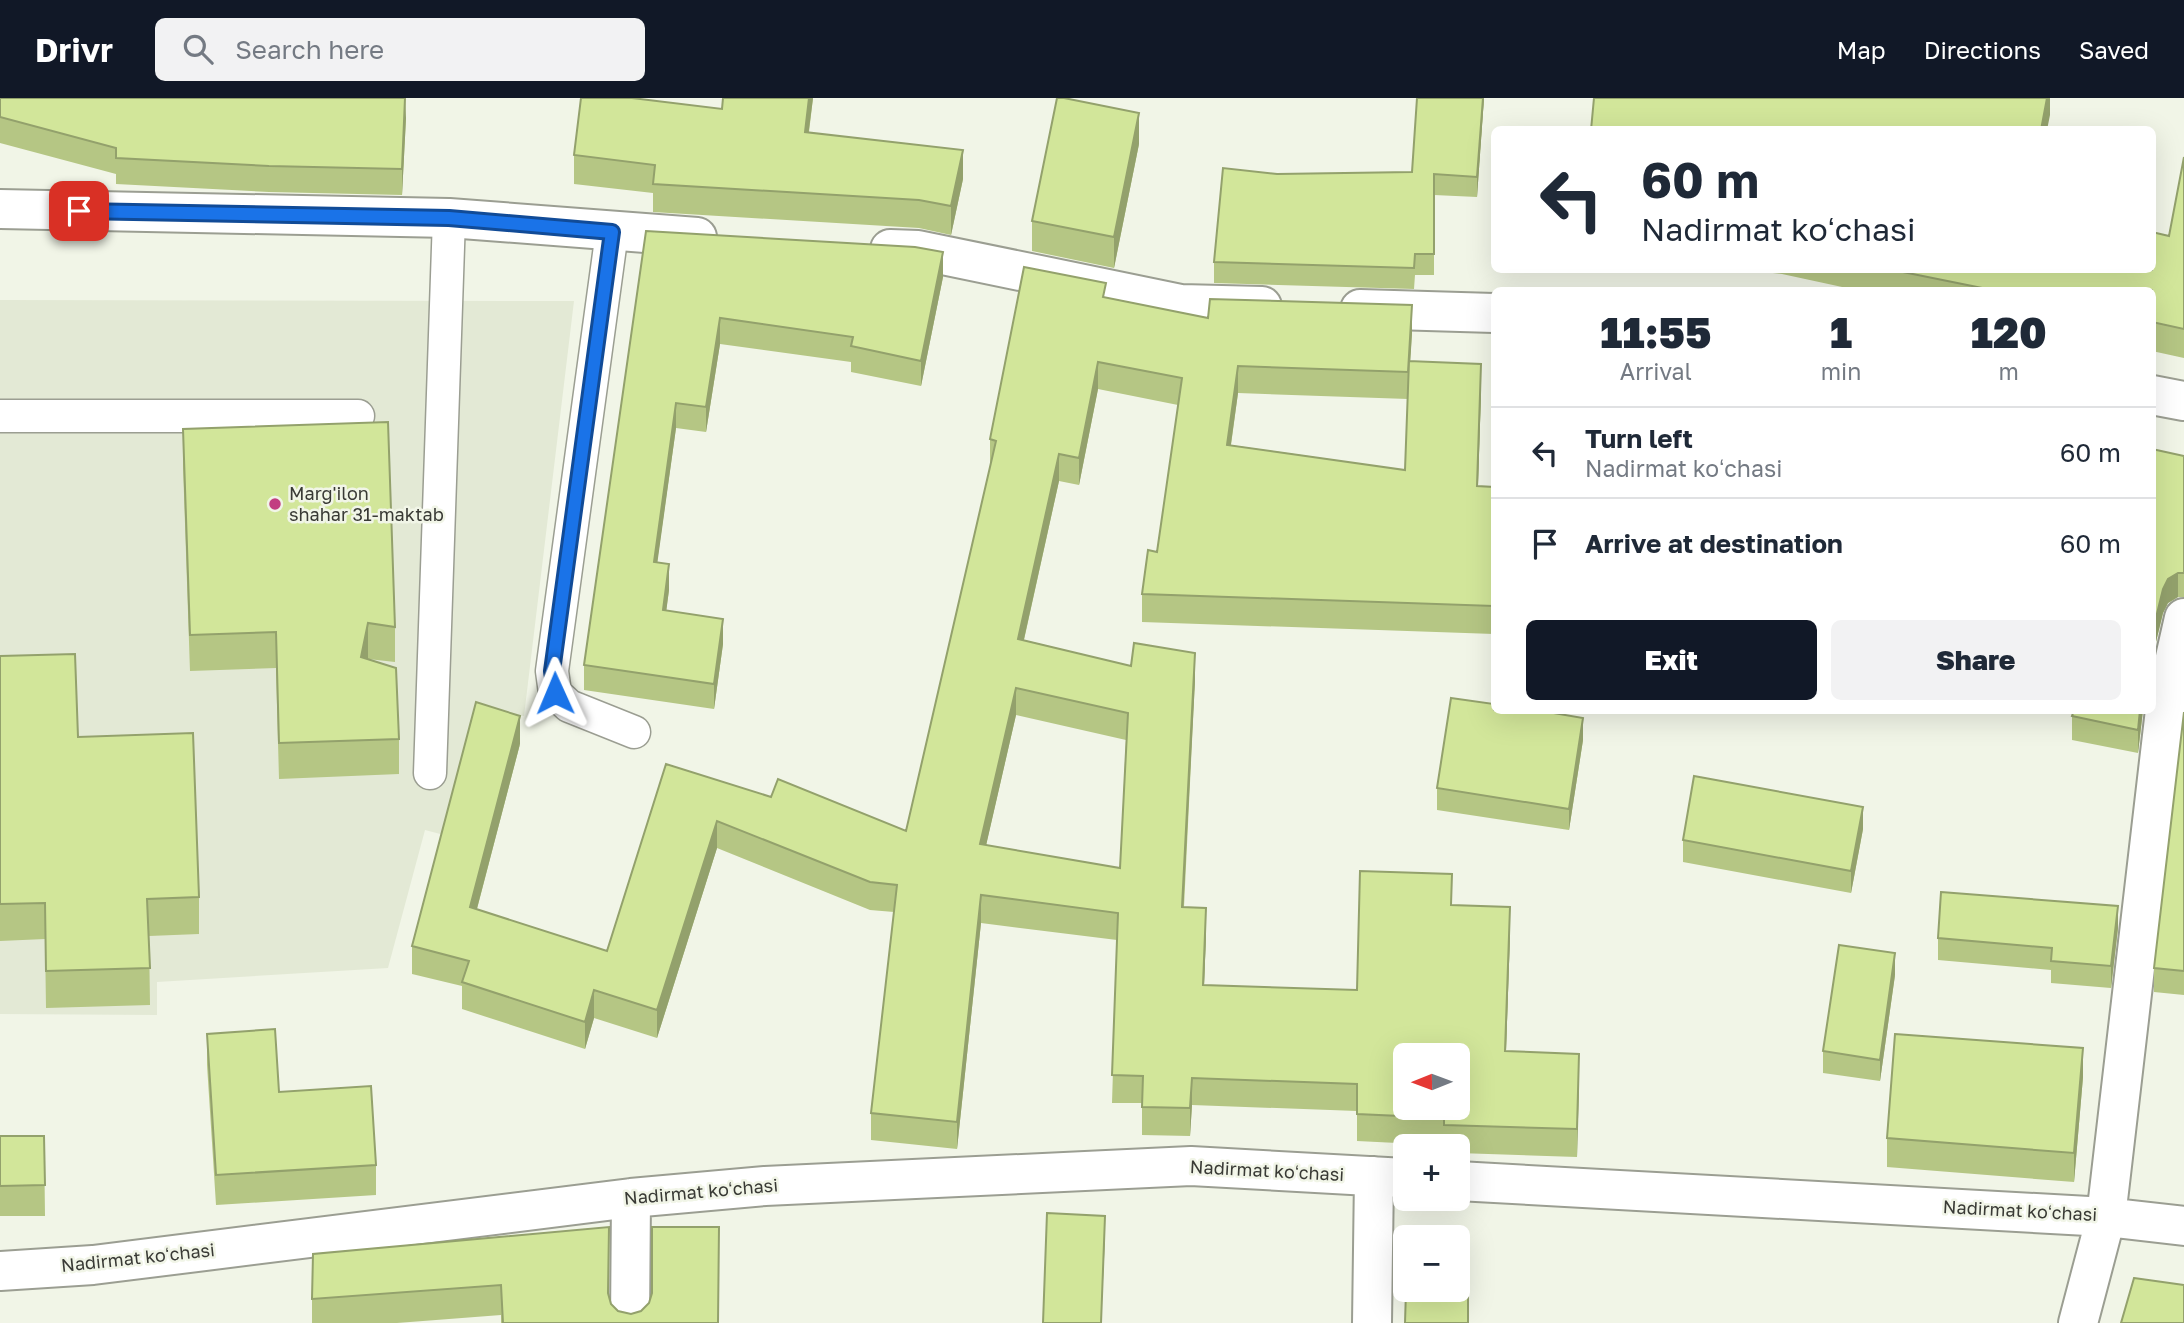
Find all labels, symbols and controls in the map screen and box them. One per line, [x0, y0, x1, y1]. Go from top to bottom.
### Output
search box [155, 18, 645, 81]
text: Drivr [35, 30, 113, 69]
icon: search [179, 30, 217, 68]
text: Search here [235, 34, 384, 65]
text: Map [1837, 35, 1886, 64]
text: Directions [1924, 35, 2041, 64]
text: Saved [2079, 35, 2149, 64]
text: 60 m [1641, 150, 1759, 209]
icon: left [1526, 154, 1617, 245]
pin [49, 181, 109, 241]
icon: arrive [60, 192, 98, 230]
text: Nadirmat koʻchasi [1641, 210, 1916, 248]
text: 11:55 [1600, 307, 1711, 357]
text: 1 [1830, 307, 1852, 357]
text: 120 [1971, 307, 2047, 357]
text: Arrival [1620, 357, 1692, 385]
text: min [1821, 357, 1861, 385]
text: m [1999, 357, 2019, 385]
text: Turn left [1585, 423, 1693, 454]
icon: left [1526, 434, 1564, 472]
text: 60 m [2060, 437, 2121, 468]
text: Nadirmat koʻchasi [1585, 454, 1782, 482]
place label: Marg'ilon shahar 31-maktab [289, 482, 444, 525]
marker: Marg'ilon shahar 31-maktab [267, 496, 283, 512]
icon: arrive [1526, 525, 1564, 563]
text: Arrive at destination [1585, 528, 1843, 559]
text: 60 m [2060, 528, 2121, 559]
button: Exit [1526, 620, 1817, 700]
button: Share [1831, 620, 2121, 700]
position arrow [518, 656, 592, 730]
north arrow [1393, 1043, 1470, 1120]
map controls [1393, 1043, 1470, 1302]
button: + [1393, 1134, 1470, 1211]
street label: Nadirmat koʻchasi [1189, 1155, 1345, 1185]
street label: Nadirmat koʻchasi [623, 1173, 779, 1209]
street label: Nadirmat koʻchasi [1942, 1195, 2098, 1225]
button: − [1393, 1225, 1470, 1302]
street label: Nadirmat koʻchasi [60, 1238, 216, 1276]

